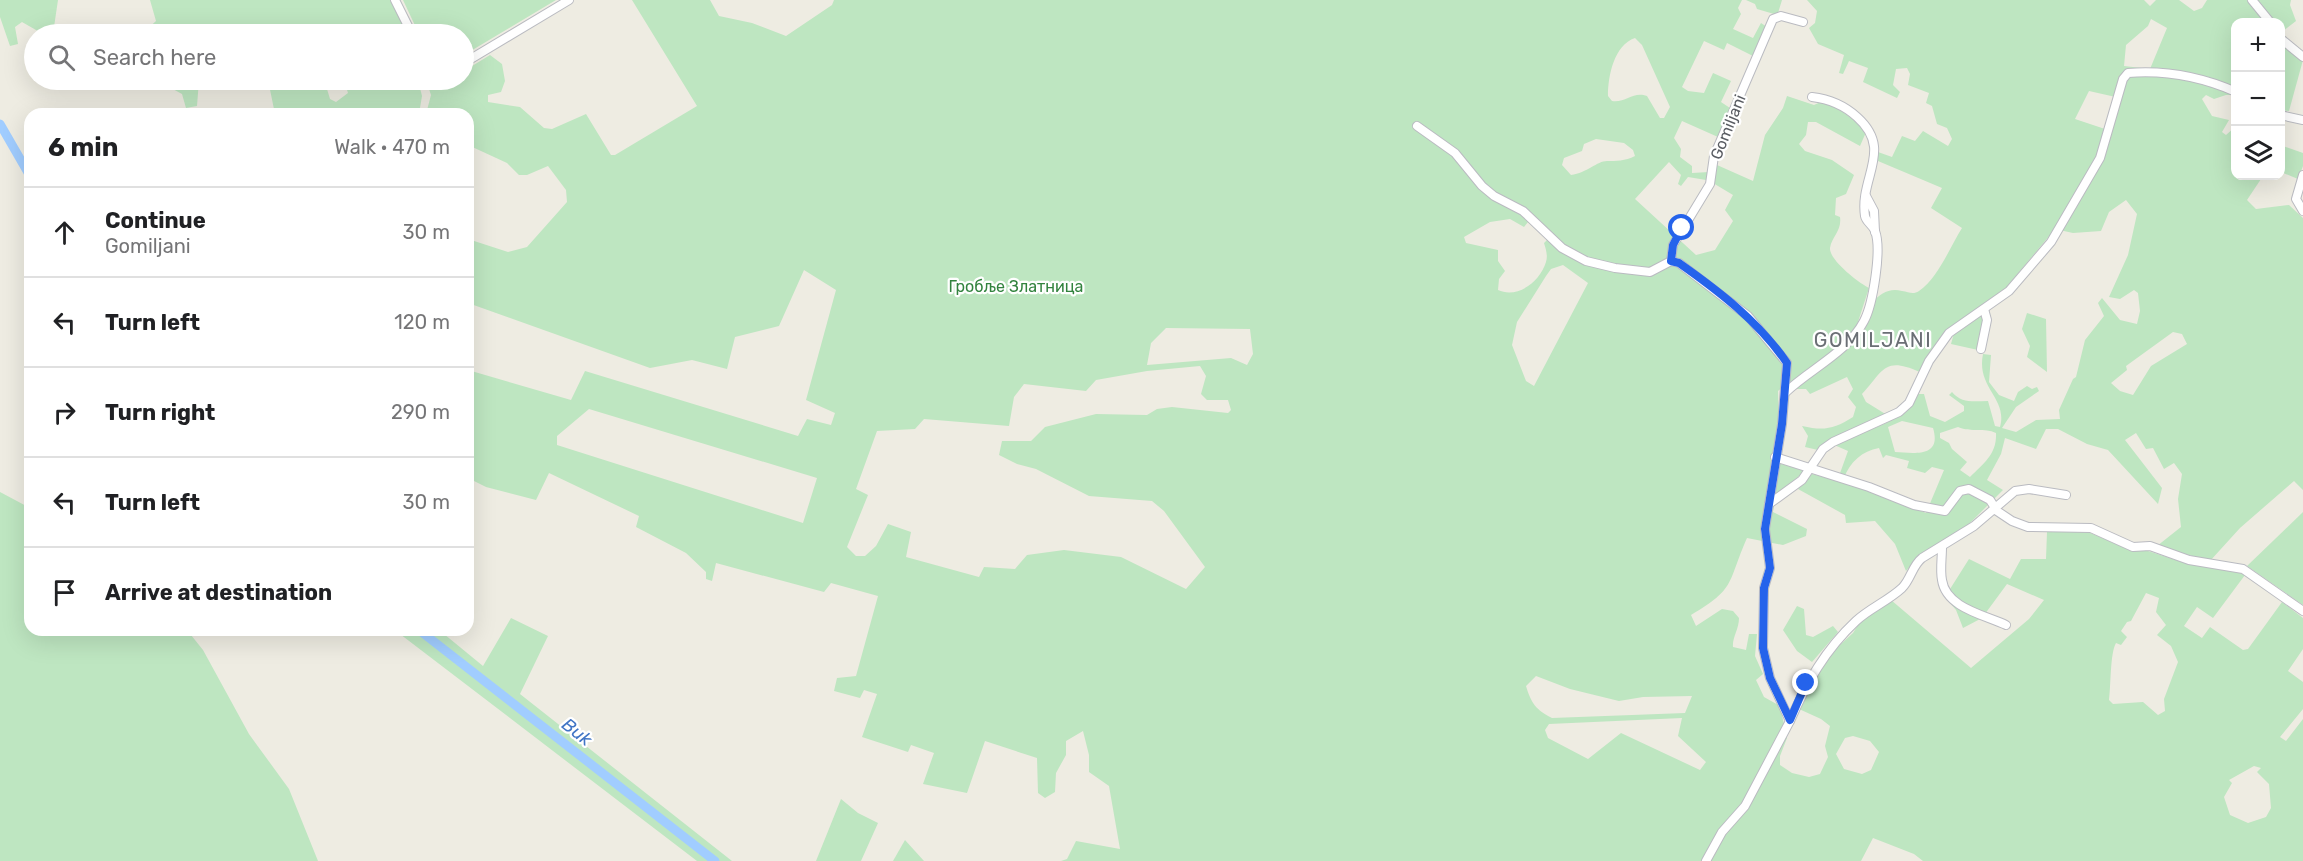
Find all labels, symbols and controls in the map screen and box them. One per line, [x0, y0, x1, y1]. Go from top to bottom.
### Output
map controls [2231, 18, 2285, 180]
button: + [2231, 18, 2285, 72]
search box [24, 24, 474, 90]
icon: search [45, 41, 78, 74]
text: Search here [93, 44, 216, 71]
button: − [2231, 72, 2285, 126]
street label: Gomiljani [1706, 92, 1750, 162]
button: layers [2231, 126, 2285, 180]
text: 6 min [48, 132, 118, 163]
text: Walk · 470 m [334, 135, 450, 159]
text: Continue [105, 207, 206, 234]
route start [1668, 214, 1694, 240]
icon: ahead [48, 216, 81, 249]
text: 30 m [403, 220, 450, 244]
text: Gomiljani [105, 234, 191, 258]
park label: Гробље Златница [949, 277, 1083, 296]
icon: left [48, 306, 81, 339]
text: Turn left [105, 309, 200, 336]
text: 120 m [394, 310, 450, 334]
district label: GOMILJANI [1814, 328, 1932, 352]
icon: right [48, 396, 81, 429]
text: Turn right [105, 399, 215, 426]
text: 290 m [391, 400, 450, 424]
icon: left [48, 486, 81, 519]
text: Turn left [105, 489, 200, 516]
text: 30 m [403, 490, 450, 514]
icon: arrive [48, 576, 81, 609]
text: Arrive at destination [105, 579, 332, 606]
route end [1792, 669, 1818, 695]
water label: Buk [558, 713, 597, 751]

